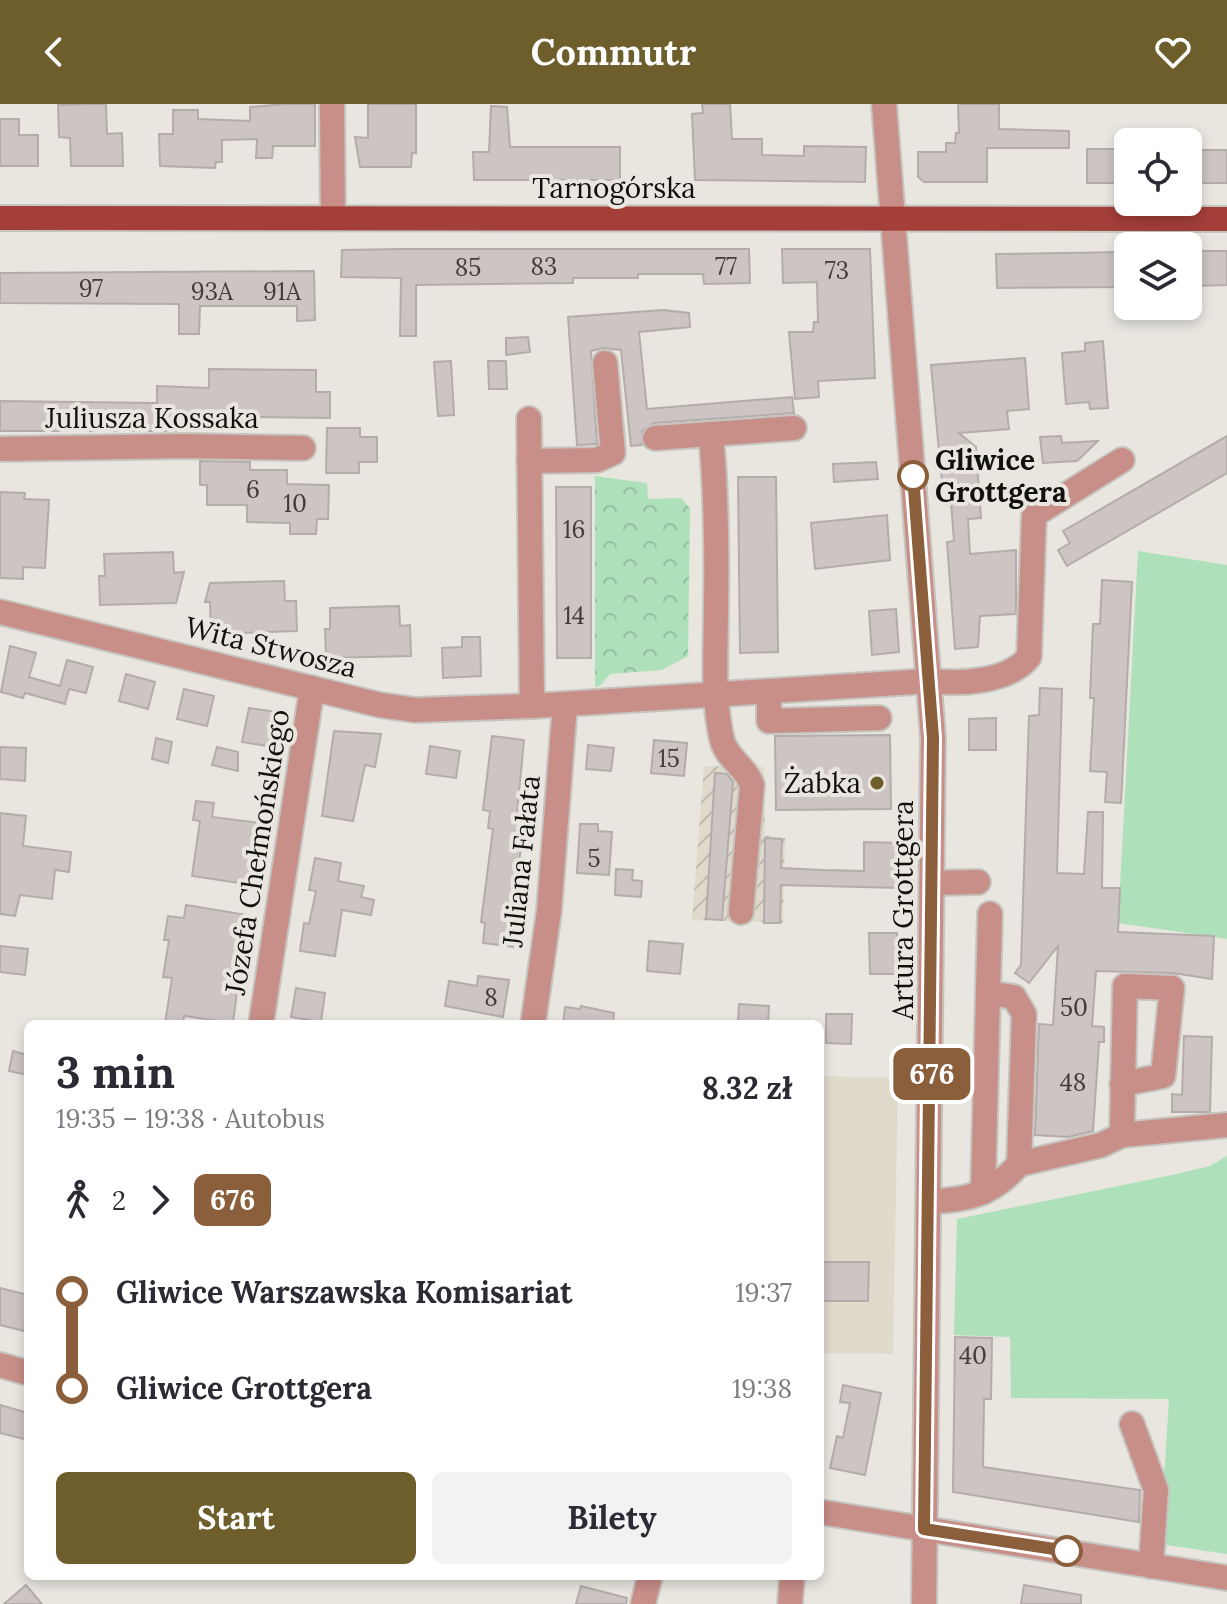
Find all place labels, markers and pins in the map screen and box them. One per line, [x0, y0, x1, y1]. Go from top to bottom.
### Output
place label: Gliwice Grottgera [935, 442, 1067, 510]
marker: Gliwice Grottgera [898, 461, 928, 491]
place label: Żabka [784, 765, 861, 801]
marker: Żabka [868, 774, 886, 792]
unlabelled marker [1052, 1536, 1082, 1566]

